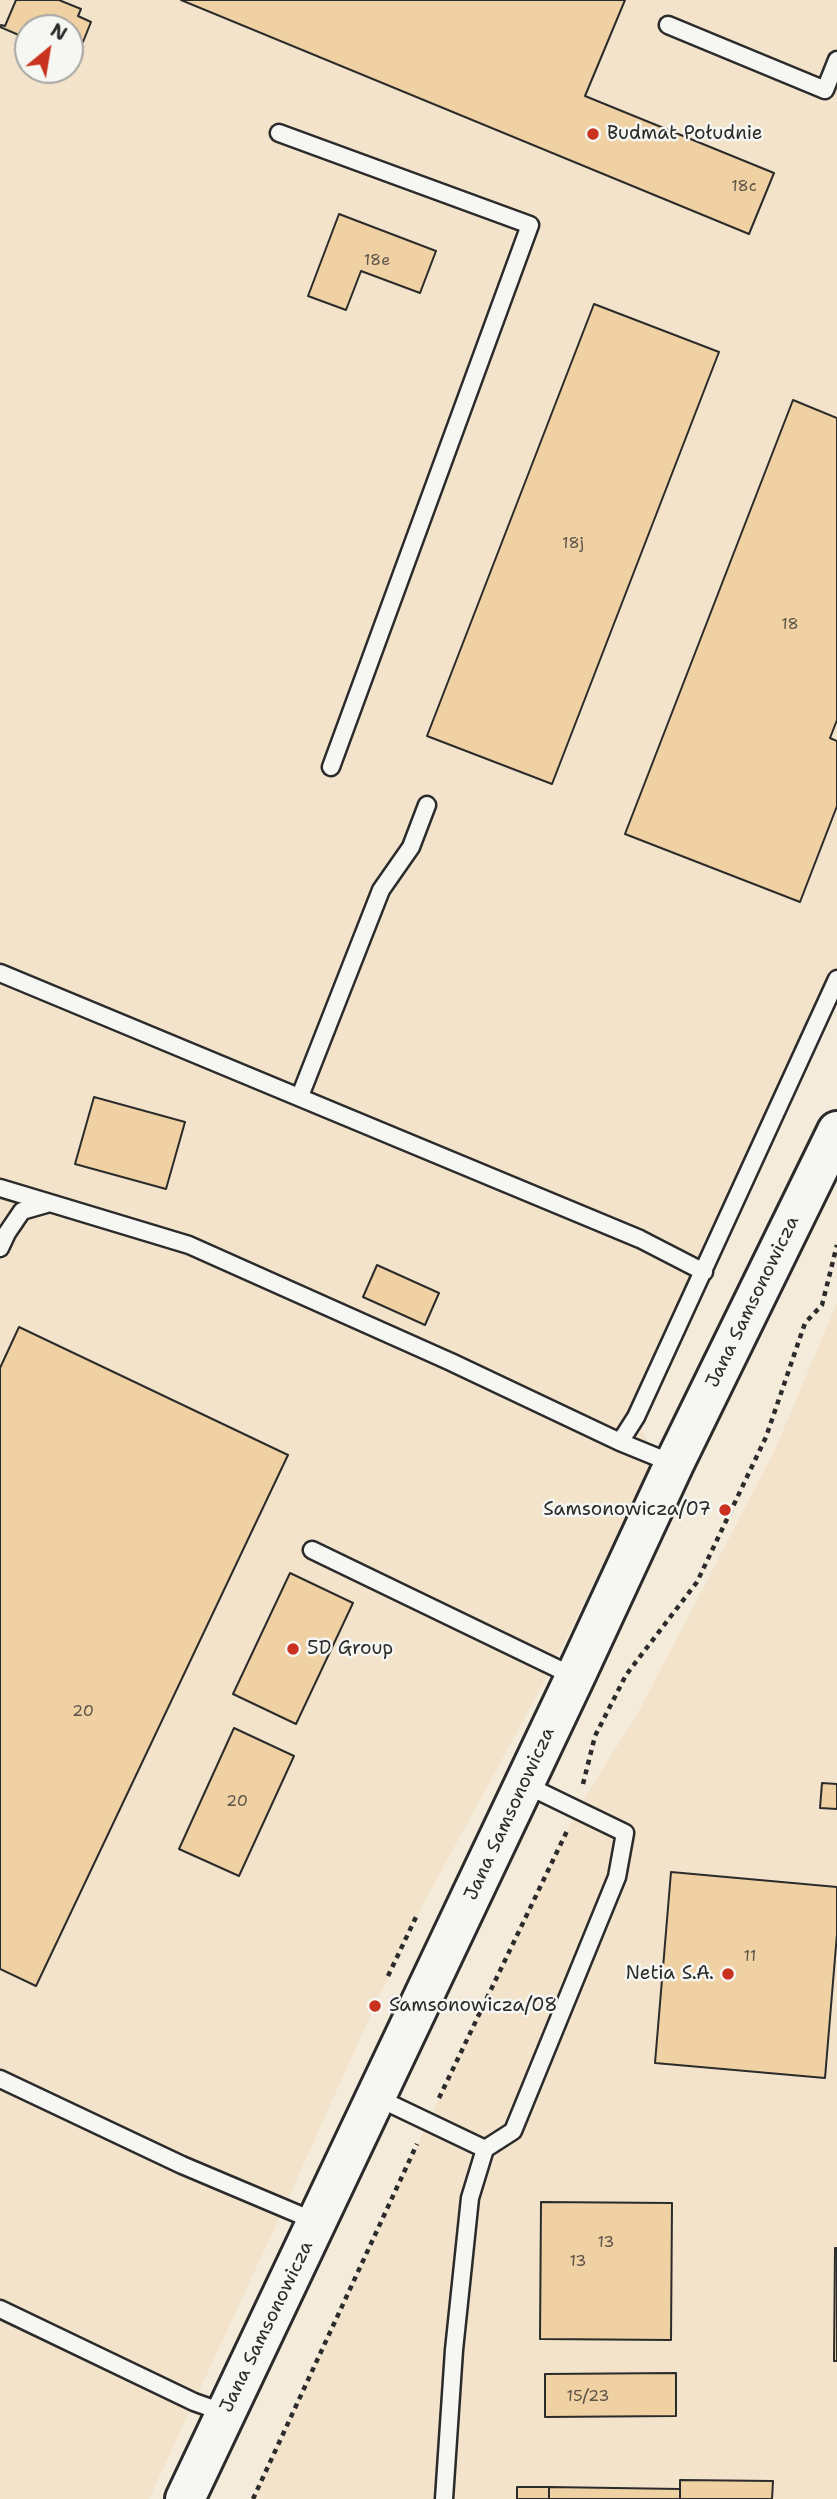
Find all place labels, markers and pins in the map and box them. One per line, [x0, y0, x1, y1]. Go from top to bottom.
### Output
place label: Budmat Południe [607, 123, 763, 145]
marker: Budmat Południe [585, 126, 601, 142]
place label: Samsonowicza/07 [543, 1499, 711, 1521]
marker: Samsonowicza/07 [717, 1502, 733, 1518]
place label: 5D Group [307, 1638, 393, 1660]
marker: 5D Group [285, 1641, 301, 1657]
place label: Netia S.A. [626, 1963, 714, 1985]
marker: Netia S.A. [720, 1966, 736, 1982]
place label: Samsonowicza/08 [389, 1995, 557, 2017]
marker: Samsonowicza/08 [367, 1998, 383, 2014]

